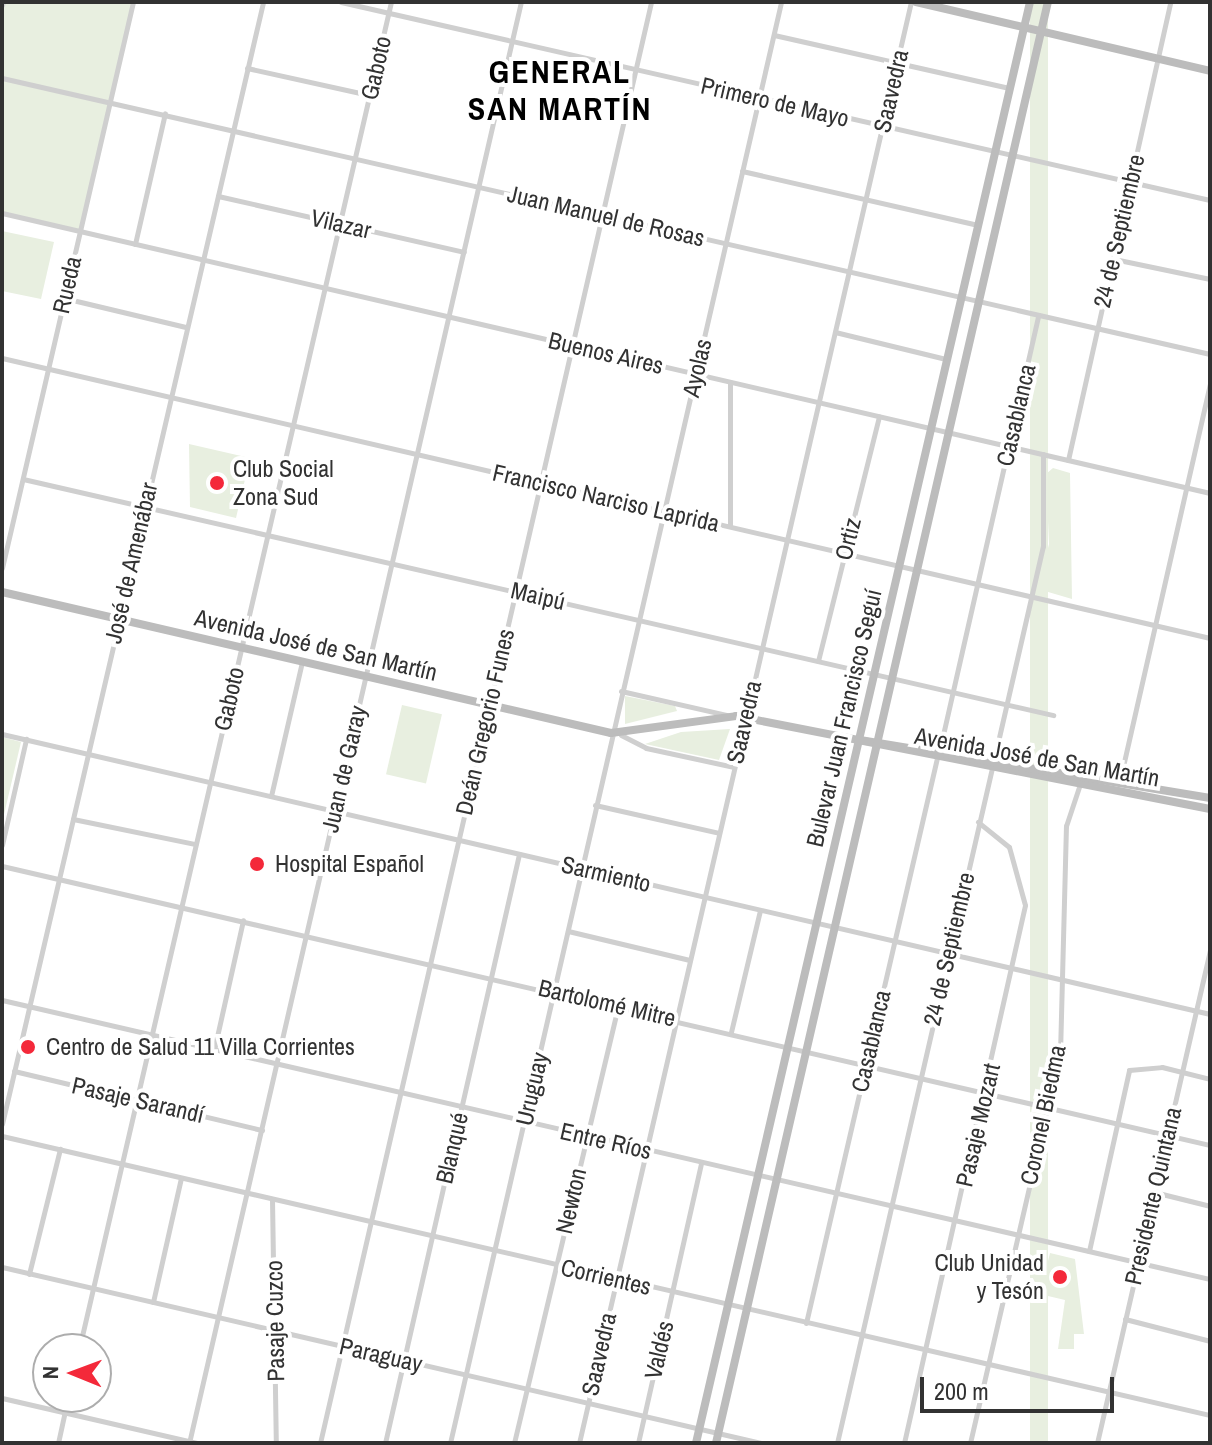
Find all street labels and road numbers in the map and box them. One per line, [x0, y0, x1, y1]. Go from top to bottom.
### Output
street label: Gaboto [355, 33, 397, 103]
street label: Saavedra [867, 47, 915, 135]
street label: Primero de Mayo [698, 71, 852, 133]
street label: 24 de Septiembre [1087, 152, 1151, 310]
street label: Juan Manuel de Rosas [505, 179, 707, 253]
street label: Vilazar [308, 203, 374, 245]
street label: Rueda [46, 254, 88, 316]
street label: Buenos Aires [545, 326, 667, 380]
street label: Ayolas [676, 336, 718, 400]
street label: Casablanca [990, 361, 1042, 469]
street label: Francisco Narciso Laprida [490, 458, 722, 538]
street label: José de Amenábar [98, 479, 164, 647]
street label: Ortiz [829, 515, 867, 563]
street label: Maipú [508, 576, 568, 616]
street label: Bulevar Juan Francisco Seguí [800, 586, 888, 850]
street label: Avenida José de San Martín [192, 603, 440, 687]
street label: Deán Gregorio Funes [450, 626, 520, 818]
street label: Gaboto [208, 664, 250, 734]
street label: Saavedra [720, 678, 768, 766]
street label: Juan de Garay [315, 703, 373, 835]
street label: Avenida José de San Martín [912, 721, 1162, 793]
street label: Sarmiento [559, 850, 653, 898]
street label: 24 de Septiembre [917, 870, 981, 1028]
street label: Bartolomé Mitre [536, 973, 678, 1033]
street label: Casablanca [845, 987, 897, 1095]
street label: Coronel Biedma [1014, 1042, 1072, 1188]
street label: Uruguay [510, 1050, 554, 1128]
street label: Pasaje Mozart [950, 1060, 1006, 1190]
street label: Pasaje Sarandí [69, 1071, 207, 1129]
street label: Presidente Quintana [1119, 1104, 1187, 1288]
street label: Blanqué [430, 1110, 474, 1186]
street label: Entre Ríos [557, 1117, 655, 1165]
street label: Newton [549, 1165, 593, 1237]
street label: Corrientes [558, 1253, 654, 1301]
street label: Pasaje Cuzco [260, 1260, 290, 1382]
street label: Saavedra [575, 1310, 623, 1398]
street label: Valdés [638, 1318, 680, 1382]
street label: Paraguay [337, 1331, 425, 1379]

